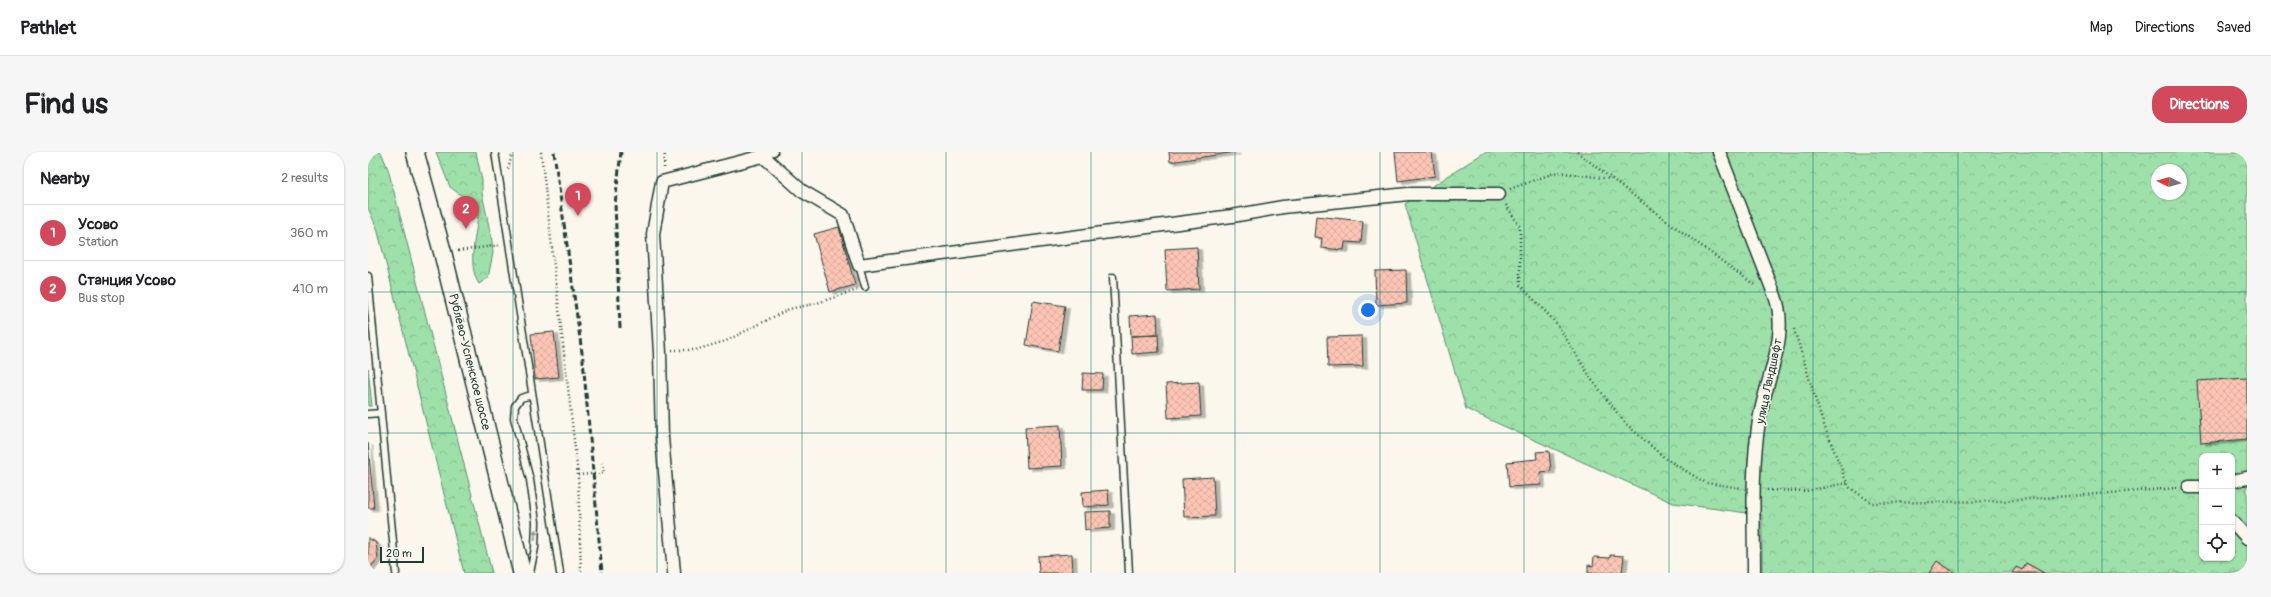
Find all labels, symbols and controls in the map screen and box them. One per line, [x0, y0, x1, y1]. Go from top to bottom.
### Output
text: Pathlet [20, 16, 76, 40]
text: Map [2090, 19, 2113, 36]
text: Directions [2135, 19, 2194, 36]
text: Saved [2216, 19, 2251, 36]
button: Directions [2152, 86, 2247, 123]
text: Find us [24, 87, 108, 122]
north arrow [2151, 164, 2187, 200]
text: Nearby [40, 168, 89, 189]
text: 2 results [281, 170, 328, 186]
pin: 1 [565, 183, 591, 216]
pin: 2 [453, 196, 479, 229]
text: Усово [78, 215, 118, 234]
text: 1 [50, 225, 56, 241]
text: 360 m [290, 225, 328, 241]
text: Station [78, 234, 118, 250]
text: Станция Усово [78, 271, 176, 290]
text: 2 [49, 281, 57, 297]
text: 410 m [292, 281, 328, 297]
text: Bus stop [78, 290, 125, 306]
street label: Рублёво-Успенское шоссе [445, 292, 494, 432]
your location [1358, 300, 1378, 320]
street label: улица Ландшафт [1753, 337, 1786, 426]
map controls [2199, 453, 2235, 561]
button: + [2199, 453, 2235, 489]
button: − [2199, 489, 2235, 525]
button: locate [2199, 525, 2235, 561]
one-way arrow [532, 529, 539, 541]
scale bar [380, 545, 424, 564]
text: 20 m [386, 547, 412, 560]

